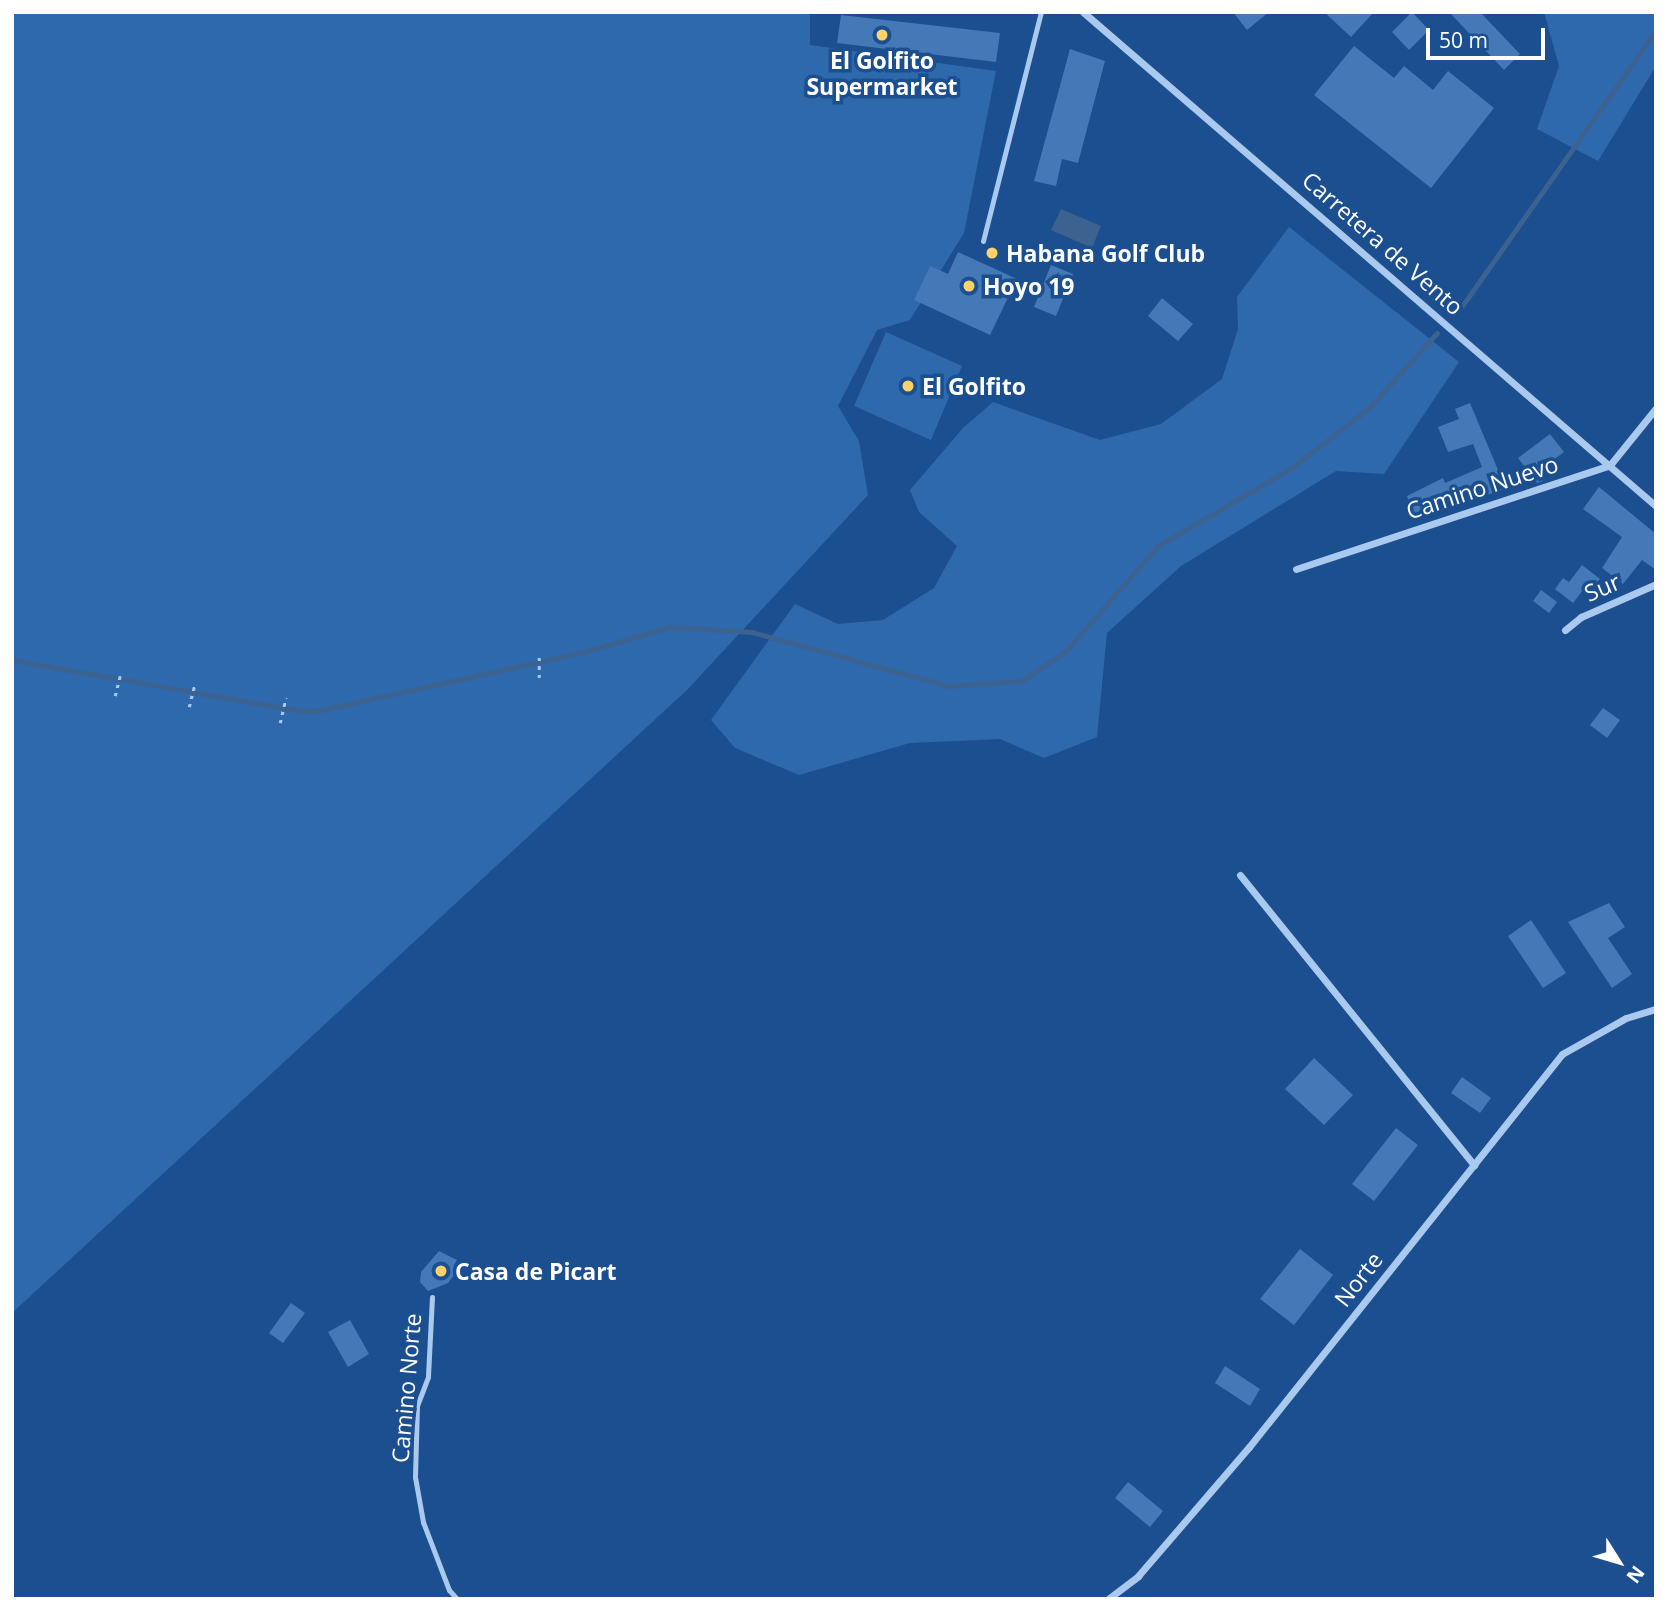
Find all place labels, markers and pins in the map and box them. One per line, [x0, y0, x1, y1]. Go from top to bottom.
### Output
marker: El Golfito Supermarket [874, 27, 890, 43]
place label: El Golfito Supermarket [806, 46, 958, 100]
place label: Habana Golf Club [1006, 239, 1205, 267]
marker: Habana Golf Club [984, 245, 1000, 261]
place label: Hoyo 19 [983, 272, 1074, 300]
marker: Hoyo 19 [961, 278, 977, 294]
place label: El Golfito [922, 372, 1026, 400]
marker: El Golfito [900, 378, 916, 394]
place label: Casa de Picart [455, 1257, 617, 1285]
marker: Casa de Picart [433, 1263, 449, 1279]

